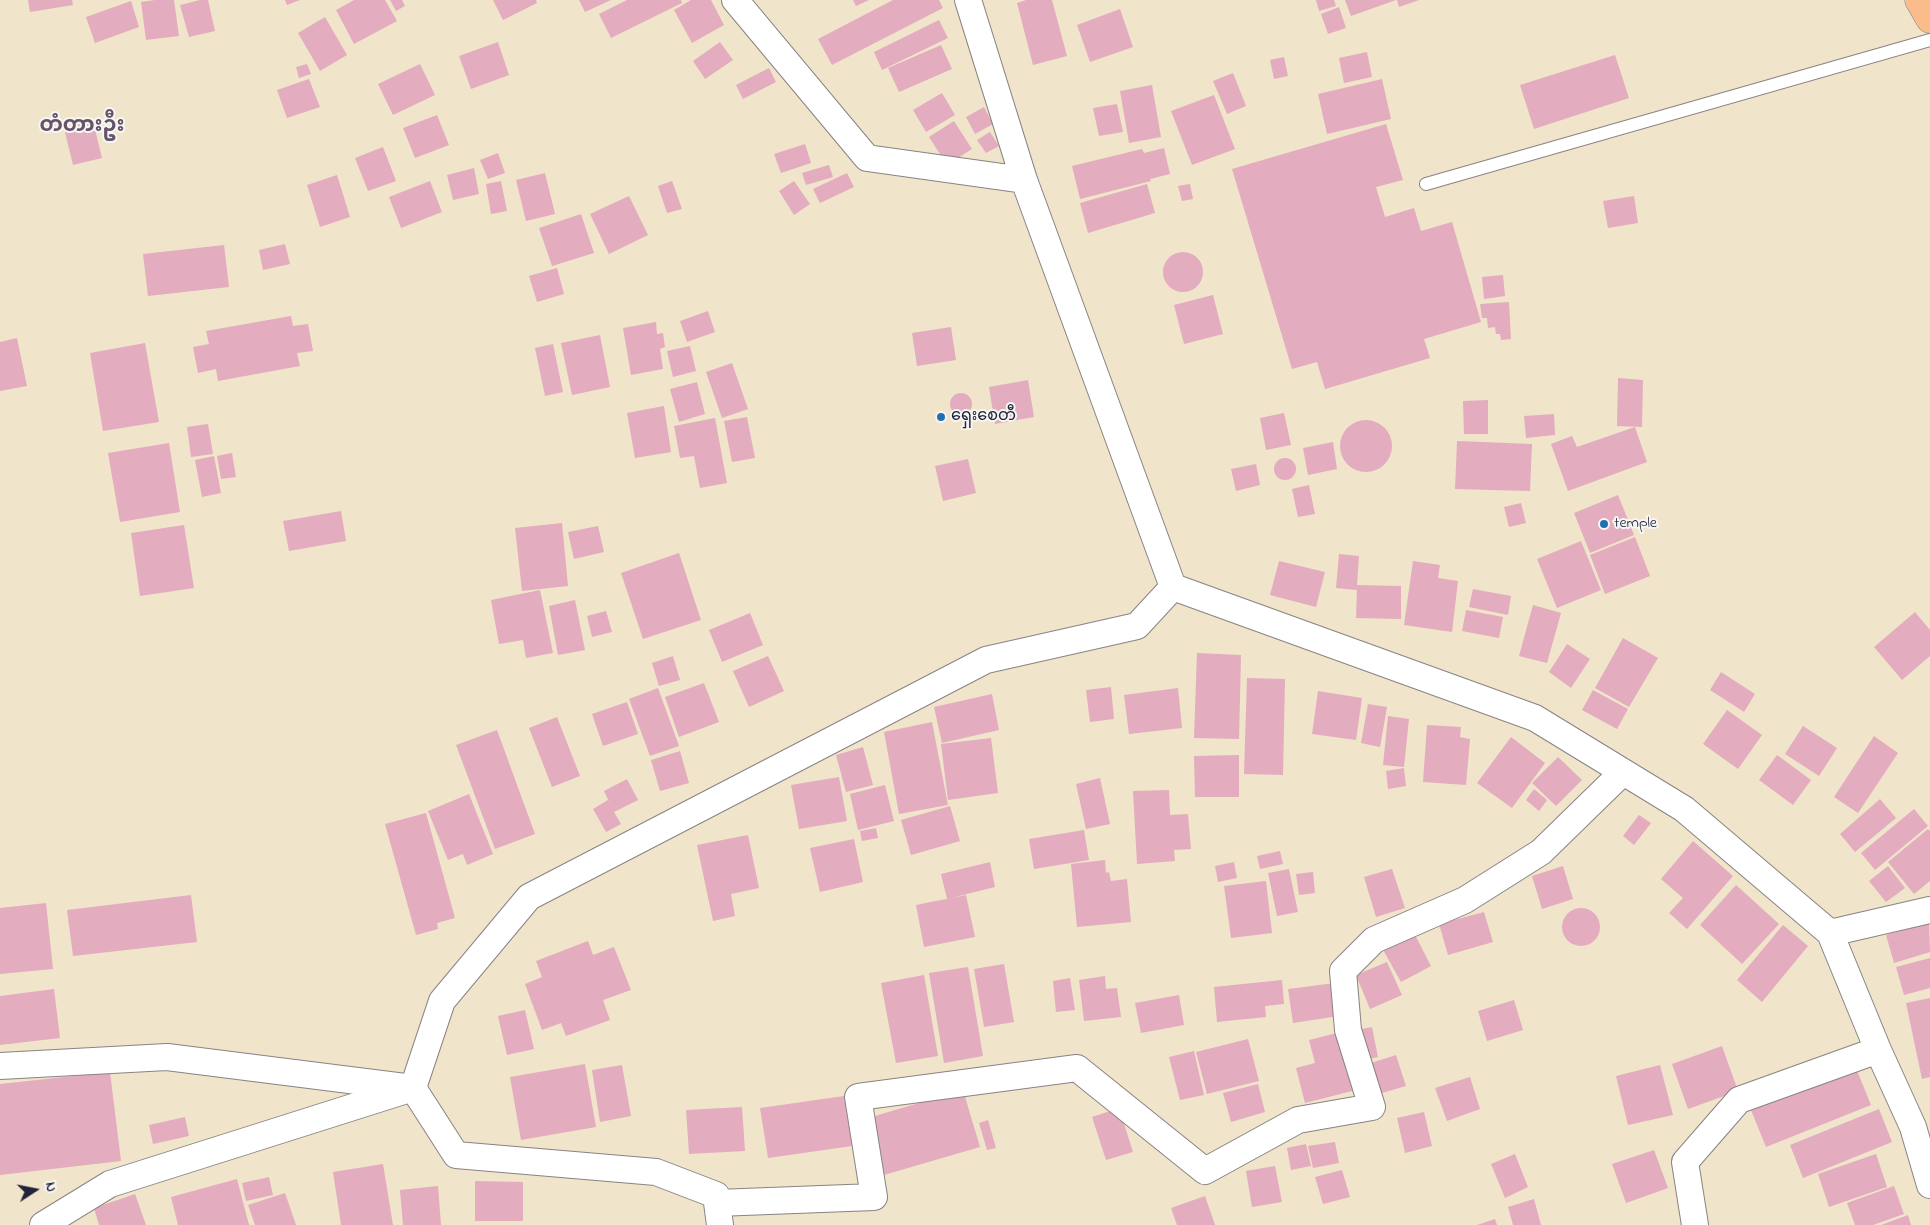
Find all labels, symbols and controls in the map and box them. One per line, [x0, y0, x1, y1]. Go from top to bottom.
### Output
district label: တံတားဦး [39, 115, 125, 141]
place label: ရှေးစေတီ [951, 407, 1016, 427]
marker: ရှေးစေတီ [935, 411, 947, 423]
place label: temple [1614, 514, 1657, 534]
marker: temple [1598, 518, 1610, 530]
north arrow [10, 1165, 60, 1215]
text: N [39, 1180, 61, 1194]

